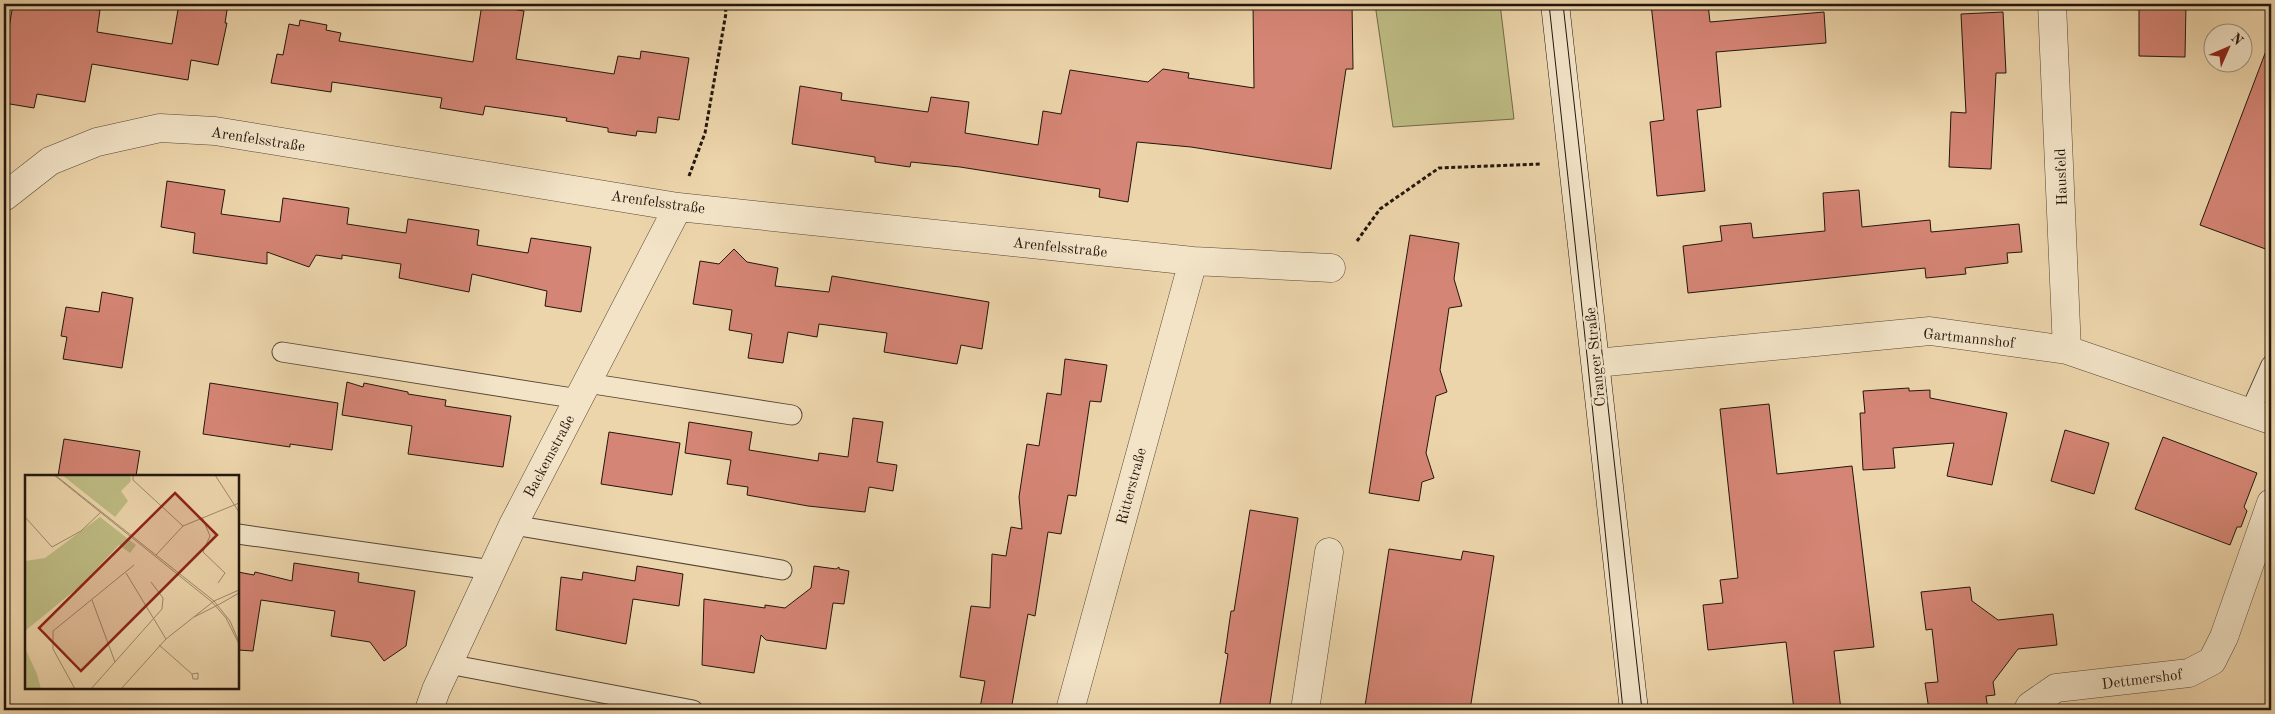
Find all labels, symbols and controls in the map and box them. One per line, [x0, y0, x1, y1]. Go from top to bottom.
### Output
north arrow [2202, 22, 2252, 72]
text: N [2228, 31, 2245, 48]
street label: Arenfelsstraße [210, 126, 306, 155]
street label: Hausfeld [2054, 148, 2071, 206]
street label: Arenfelsstraße [610, 189, 706, 218]
street label: Arenfelsstraße [1012, 236, 1108, 261]
street label: Cranger Straße [1584, 306, 1609, 407]
street label: Gartmannshof [1922, 327, 2017, 352]
street label: Backemstraße [522, 413, 578, 500]
street label: Ritterstraße [1115, 446, 1150, 526]
inset map [25, 475, 239, 689]
street label: Dettmershof [2101, 668, 2184, 693]

